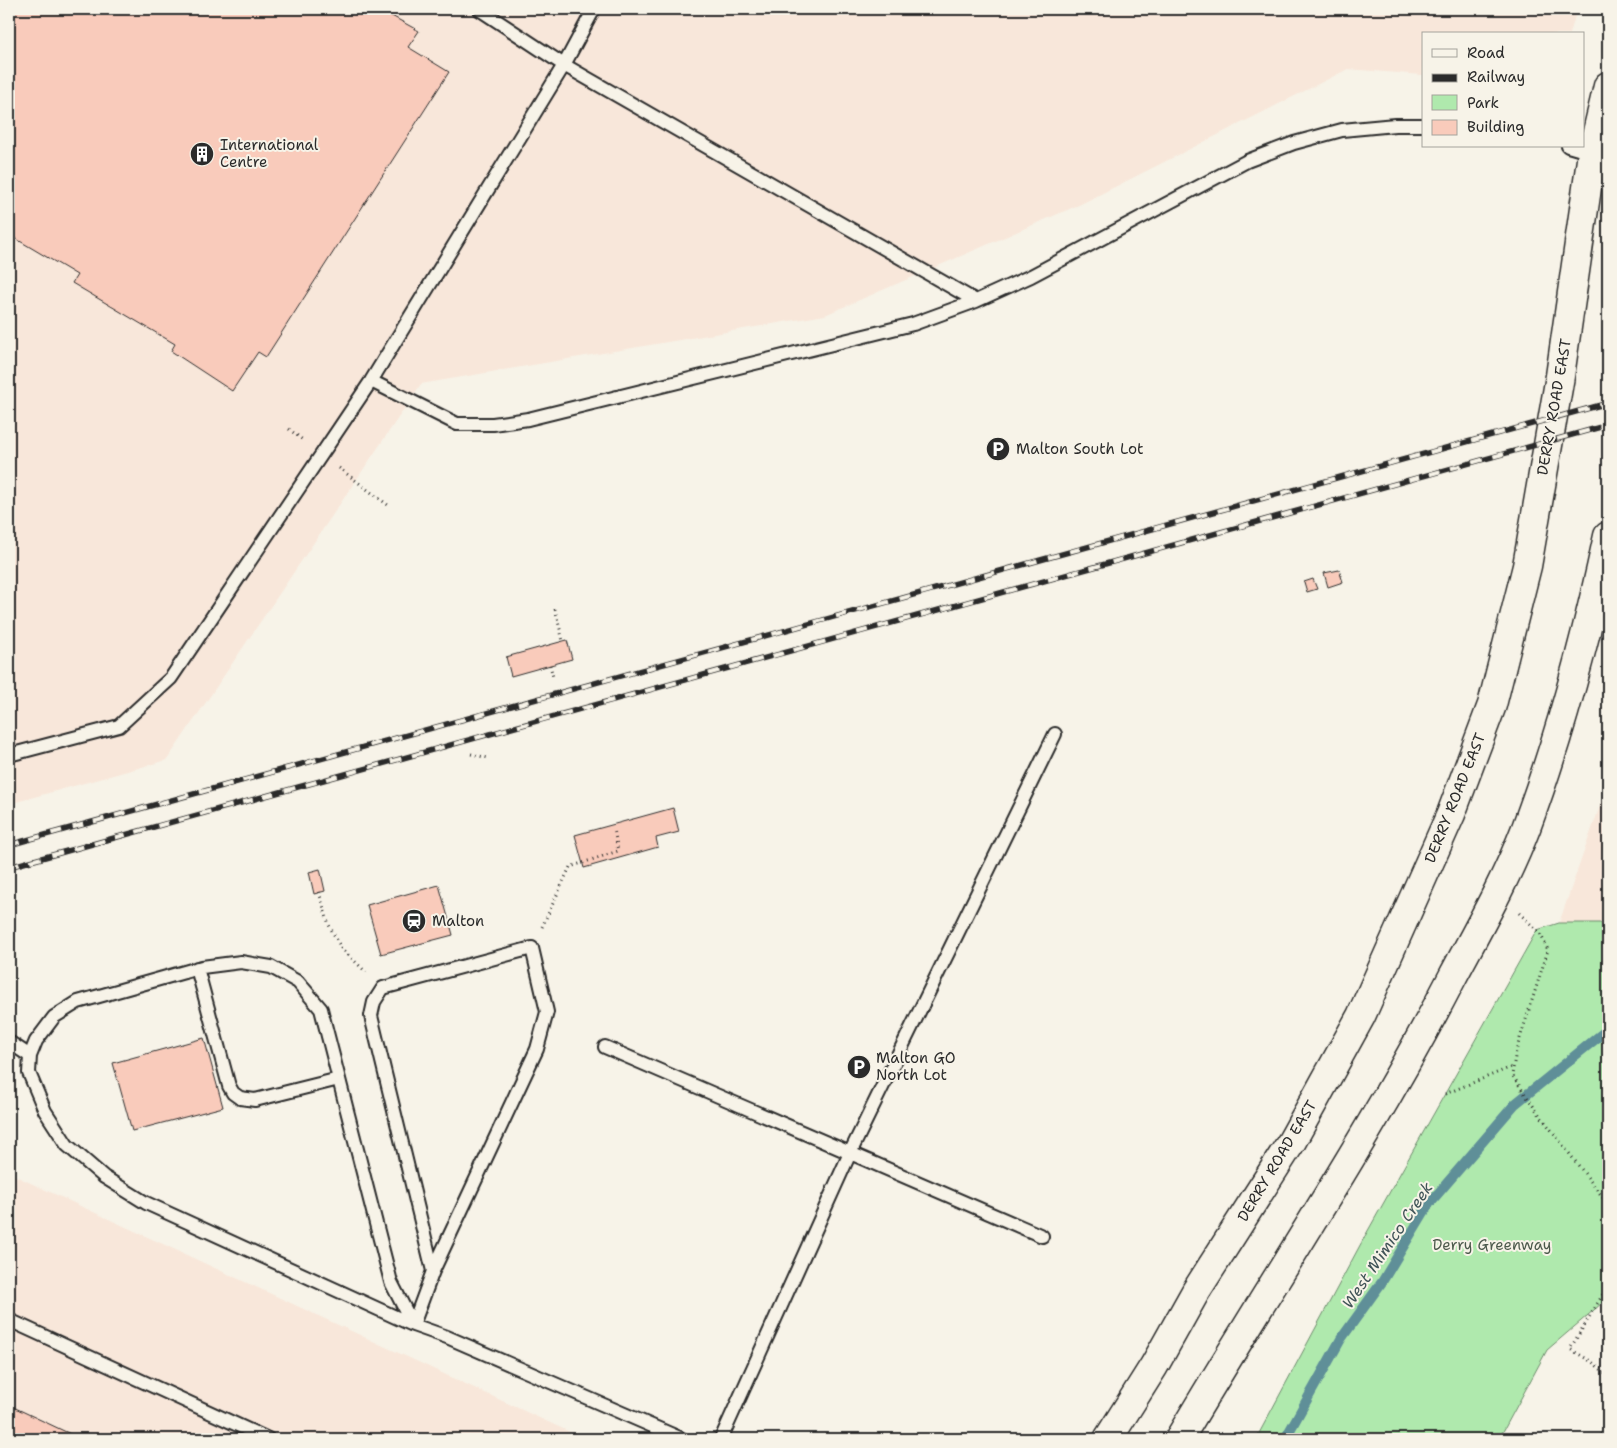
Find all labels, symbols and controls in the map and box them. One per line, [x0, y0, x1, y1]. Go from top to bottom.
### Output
legend [1422, 32, 1584, 148]
text: Road [1467, 43, 1505, 63]
text: Railway [1467, 67, 1525, 87]
text: Park [1467, 93, 1499, 113]
text: Building [1467, 117, 1524, 137]
place label: International Centre [220, 135, 319, 172]
building icon: International Centre [189, 141, 215, 167]
street label: DERRY ROAD EAST [1532, 337, 1576, 477]
parking icon: Malton South Lot [985, 436, 1011, 462]
place label: Malton South Lot [1016, 439, 1143, 459]
street label: DERRY ROAD EAST [1420, 730, 1490, 866]
station icon: Malton [401, 908, 427, 934]
place label: Malton [432, 911, 484, 931]
place label: Malton GO North Lot [876, 1048, 956, 1085]
parking icon: Malton GO North Lot [846, 1054, 872, 1080]
street label: DERRY ROAD EAST [1233, 1097, 1321, 1225]
water label: West Mimico Creek [1337, 1178, 1438, 1313]
park label: Derry Greenway [1433, 1235, 1551, 1255]

